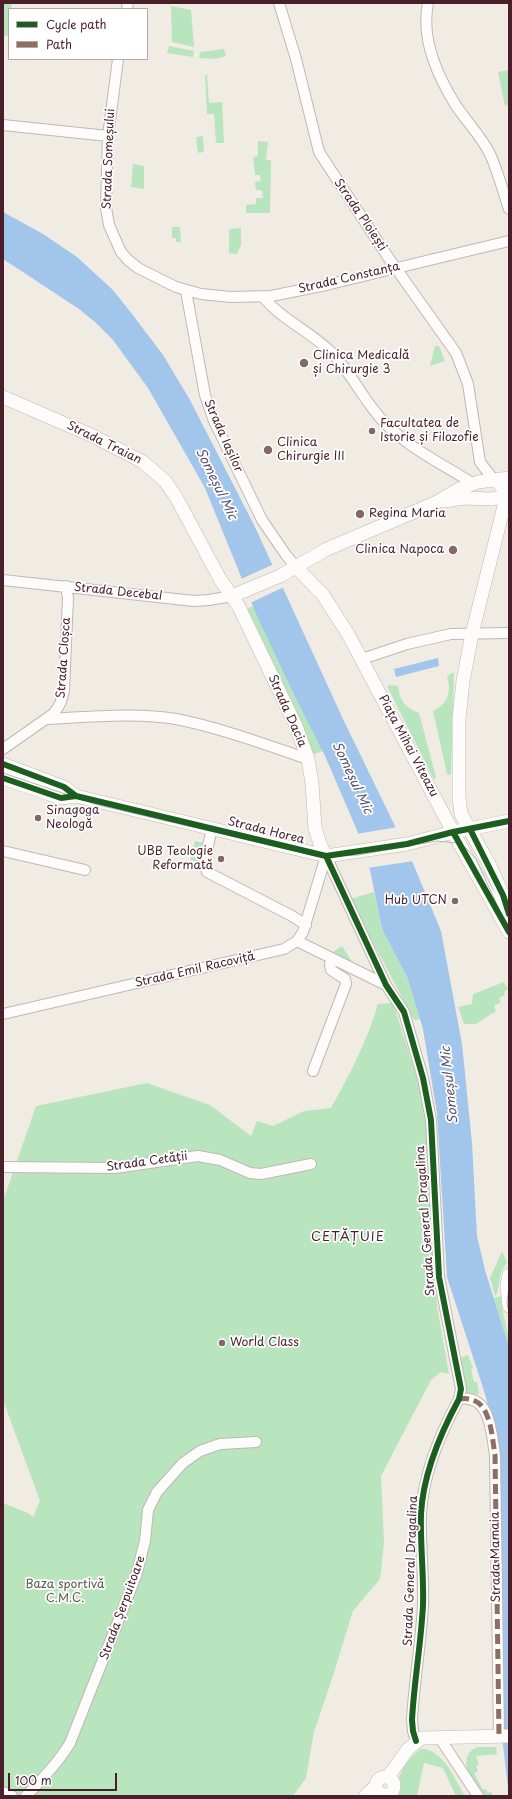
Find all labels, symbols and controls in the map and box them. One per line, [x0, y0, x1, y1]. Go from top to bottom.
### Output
legend [8, 8, 148, 60]
text: Cycle path [46, 15, 107, 33]
text: Path [46, 35, 72, 53]
street label: Strada Someșului [100, 108, 118, 210]
street label: Strada Ploiești [331, 176, 389, 254]
street label: Strada Constanța [297, 259, 401, 297]
place label: Clinica Medicală și Chirurgie 3 [313, 349, 410, 377]
marker: Clinica Medicală și Chirurgie 3 [298, 357, 310, 369]
street label: Strada Iașilor [200, 397, 246, 475]
place label: Facultatea de Istorie și Filozofie [380, 417, 479, 445]
street label: Strada Traian [64, 419, 144, 467]
marker: Facultatea de Istorie și Filozofie [367, 426, 377, 436]
place label: Clinica Chirurgie III [277, 436, 345, 464]
marker: Clinica Chirurgie III [262, 444, 274, 456]
water label: Someșul Mic [192, 446, 240, 522]
place label: Regina Maria [369, 507, 446, 521]
marker: Regina Maria [354, 508, 366, 520]
place label: Clinica Napoca [355, 543, 444, 557]
marker: Clinica Napoca [447, 544, 459, 556]
street label: Strada Decebal [73, 580, 163, 604]
street label: Strada Cloșca [54, 617, 74, 699]
street label: Strada Dacia [265, 673, 309, 749]
street label: Piața Mihai Viteazu [375, 692, 441, 800]
water label: Someșul Mic [329, 740, 375, 816]
place label: Sinagoga Neologă [46, 804, 99, 832]
marker: Sinagoga Neologă [33, 813, 43, 823]
street label: Strada Horea [226, 815, 306, 847]
place label: UBB Teologie Reformată [137, 845, 213, 873]
marker: UBB Teologie Reformată [216, 854, 226, 864]
place label: Hub UTCN [385, 894, 447, 908]
marker: Hub UTCN [450, 896, 460, 906]
street label: Strada Emil Racoviță [134, 949, 256, 991]
water label: Someșul Mic [438, 1046, 462, 1124]
street label: Strada General Dragalina [414, 1145, 438, 1297]
street label: Strada Cetății [105, 1149, 189, 1175]
district label: CETĂȚUIE [311, 1229, 385, 1245]
place label: World Class [230, 1336, 299, 1350]
marker: World Class [217, 1338, 227, 1348]
street label: Strada General Dragalina [401, 1495, 421, 1647]
street label: Strada Mamaia [488, 1511, 504, 1603]
street label: Strada Șerpuitoare [97, 1554, 149, 1662]
park label: Baza sportivă C.M.C. [25, 1578, 105, 1606]
scale bar [10, 1765, 119, 1791]
text: 100 m [15, 1771, 52, 1789]

